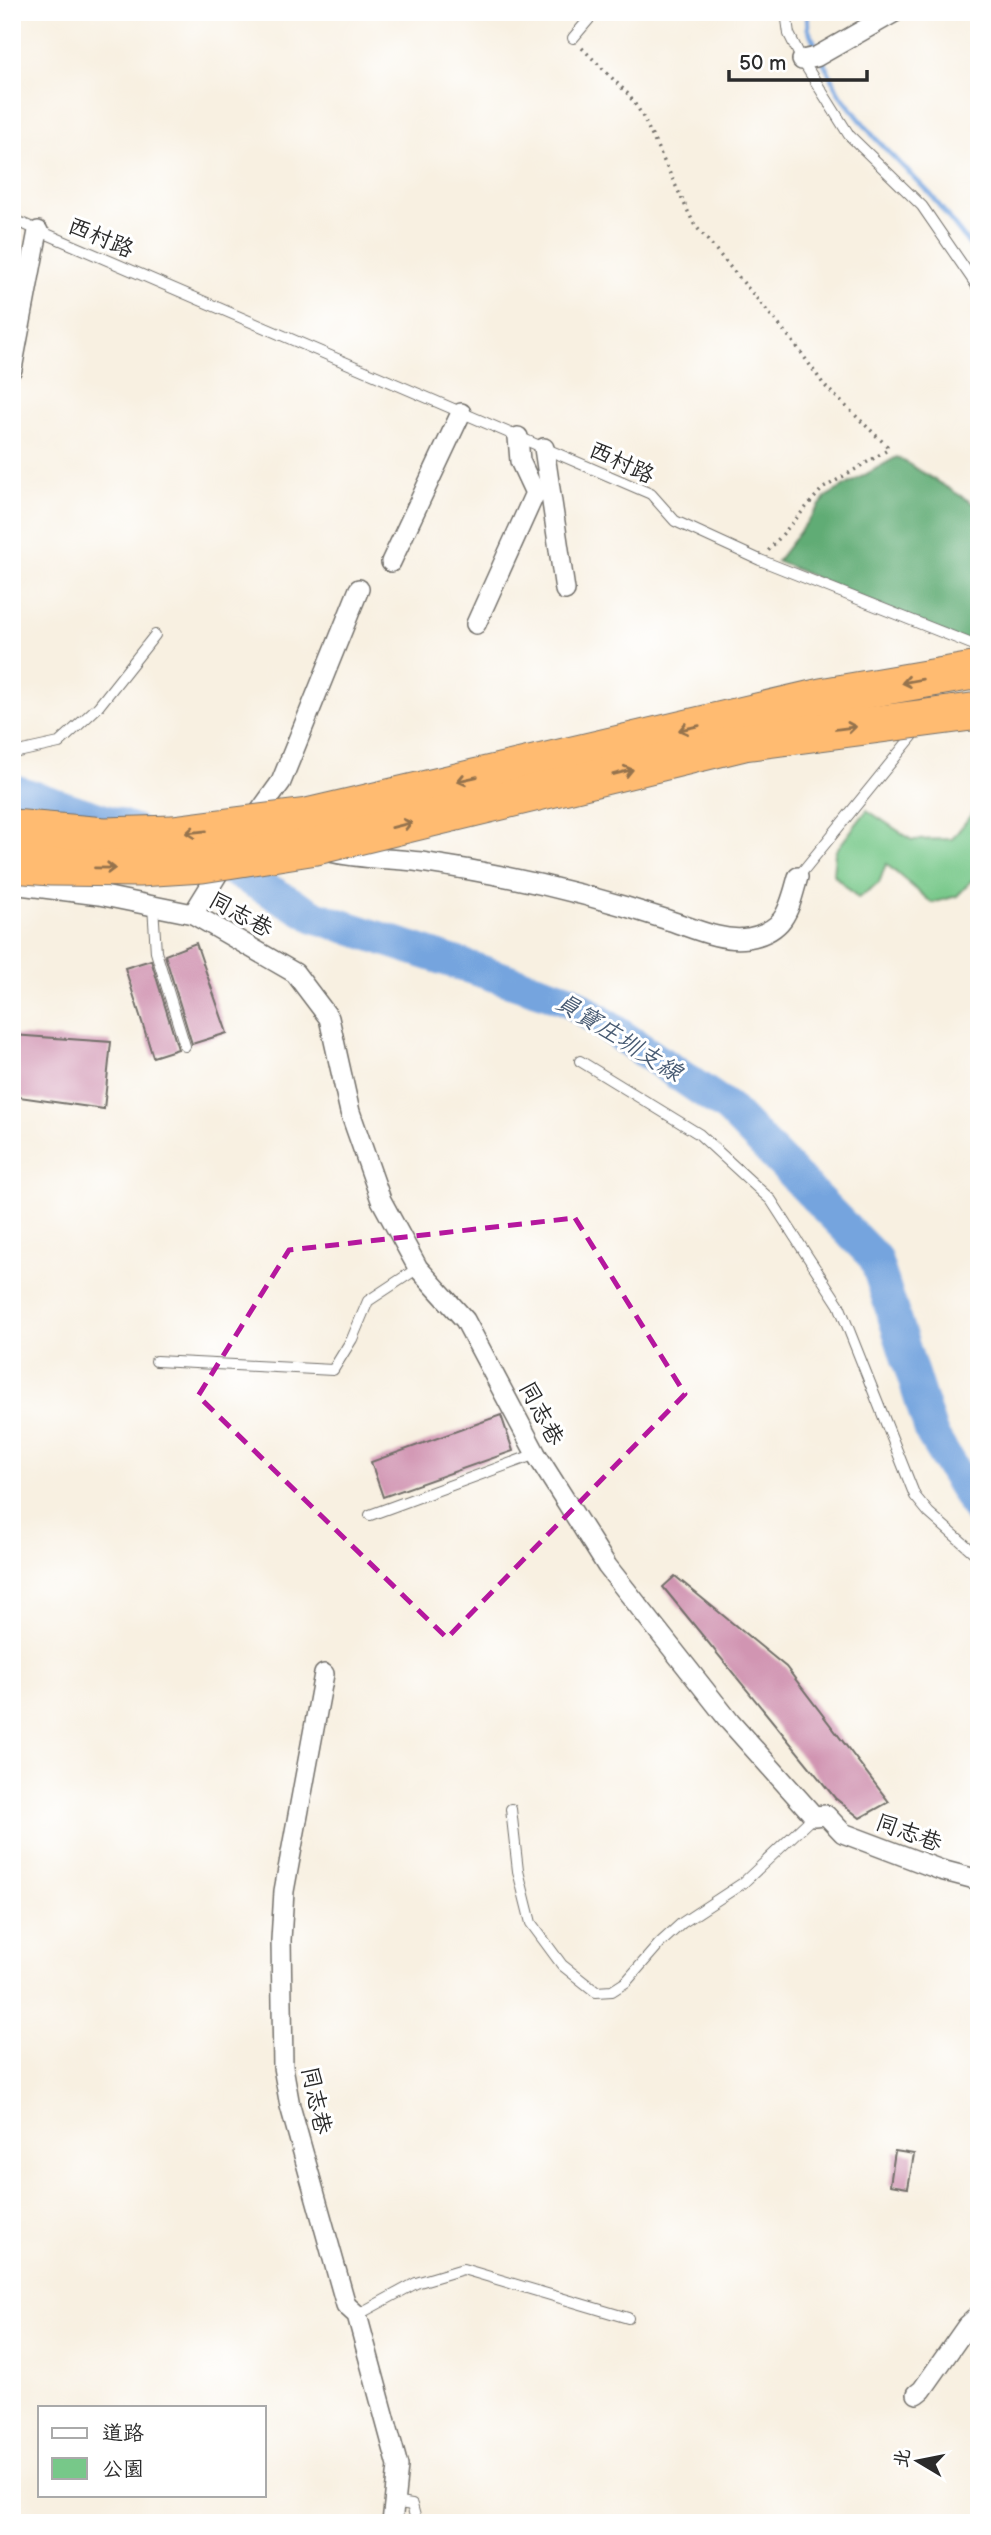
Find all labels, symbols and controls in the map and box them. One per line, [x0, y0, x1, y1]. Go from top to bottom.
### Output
scale bar [729, 38, 867, 82]
text: 50 m [739, 51, 786, 76]
street label: 西村路 [63, 212, 138, 264]
street label: 西村路 [584, 436, 659, 490]
one-way arrow [901, 675, 923, 688]
one-way arrow [678, 721, 701, 735]
one-way arrow [834, 722, 857, 735]
one-way arrow [611, 764, 634, 778]
one-way arrow [456, 773, 479, 787]
one-way arrow [390, 818, 413, 831]
one-way arrow [185, 826, 208, 839]
one-way arrow [93, 861, 116, 875]
street label: 同志巷 [204, 886, 278, 944]
water label: 員寶庄圳支線 [550, 987, 689, 1089]
street label: 同志巷 [513, 1376, 570, 1451]
street label: 同志巷 [871, 1808, 947, 1858]
street label: 同志巷 [295, 2064, 337, 2138]
legend [38, 2406, 266, 2496]
text: 道路 [102, 2421, 144, 2446]
north arrow [883, 2426, 953, 2496]
text: 北 [890, 2447, 916, 2470]
text: 公園 [102, 2457, 144, 2482]

